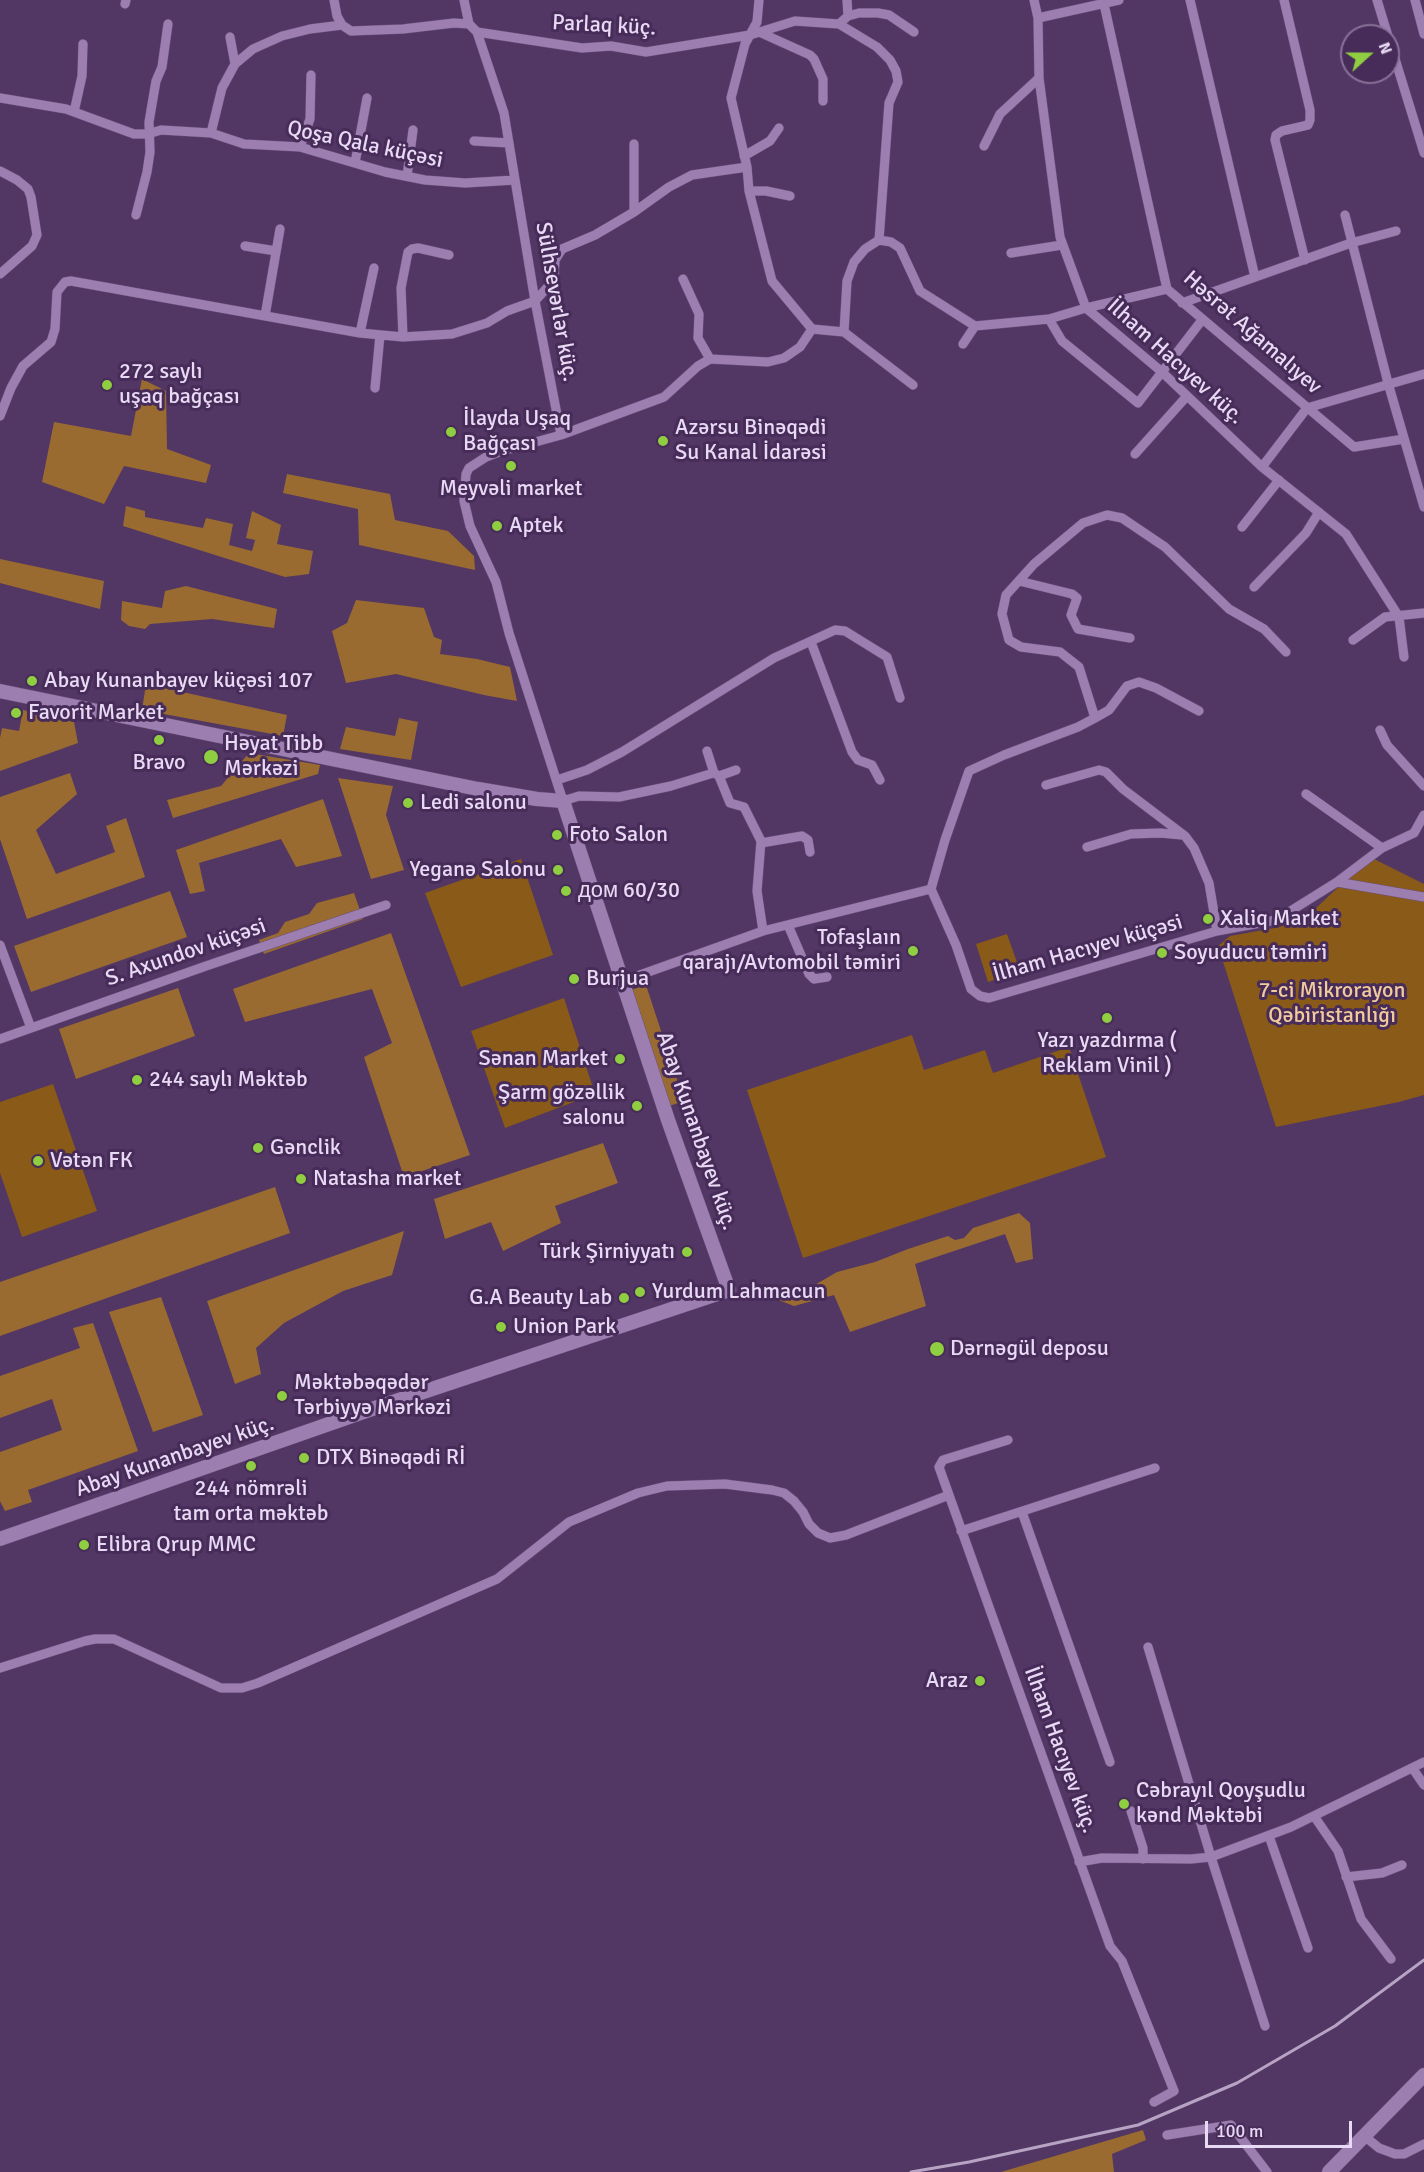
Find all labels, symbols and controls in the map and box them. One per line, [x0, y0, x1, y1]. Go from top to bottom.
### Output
street label: Parlaq küç. [551, 10, 657, 42]
north arrow [1340, 24, 1400, 84]
text: N [1374, 39, 1396, 57]
street label: Qoşa Qala küçəsi [285, 116, 445, 174]
street label: Sülhsevərlər küç. [529, 220, 583, 384]
street label: Həsrət Ağamalıyev [1177, 266, 1327, 400]
street label: İlham Hacıyev küç. [1101, 294, 1249, 430]
place label: 272 saylı uşaq bağçası [119, 359, 240, 410]
marker: 272 saylı uşaq bağçası [100, 378, 114, 392]
place label: İlayda Uşaq Bağçası [463, 406, 571, 458]
place label: Azərsu Binəqədi Su Kanal İdarəsi [675, 415, 827, 466]
marker: İlayda Uşaq Bağçası [444, 425, 458, 439]
marker: Azərsu Binəqədi Su Kanal İdarəsi [656, 434, 670, 448]
marker: Meyvəli market [504, 459, 518, 473]
place label: Meyvəli market [440, 476, 582, 502]
place label: Aptek [509, 513, 564, 539]
marker: Aptek [490, 519, 504, 533]
place label: Abay Kunanbayev küçəsi 107 [44, 668, 313, 694]
marker: Abay Kunanbayev küçəsi 107 [25, 674, 39, 688]
place label: Favorit Market [28, 700, 164, 726]
marker: Favorit Market [9, 706, 23, 720]
place label: Həyat Tibb Mərkəzi [224, 731, 323, 782]
marker: Bravo [152, 733, 166, 747]
marker: Həyat Tibb Mərkəzi [202, 748, 220, 766]
place label: Bravo [133, 750, 185, 776]
place label: Ledi salonu [420, 790, 527, 816]
marker: Ledi salonu [401, 796, 415, 810]
place label: Foto Salon [569, 822, 668, 848]
marker: Foto Salon [550, 828, 564, 842]
place label: Yeganə Salonu [409, 857, 546, 883]
marker: Yeganə Salonu [551, 863, 565, 877]
place label: дом 60/30 [578, 878, 680, 904]
marker: дом 60/30 [559, 884, 573, 898]
place label: Xaliq Market [1220, 906, 1339, 932]
street label: İlham Hacıyev küçəsi [990, 909, 1186, 989]
marker: Xaliq Market [1201, 912, 1215, 926]
street label: S. Axundov küçəsi [102, 913, 270, 993]
place label: Tofaşlaın qarajı/Avtomobil təmiri [682, 925, 901, 976]
place label: Soyuducu təmiri [1174, 940, 1327, 966]
marker: Tofaşlaın qarajı/Avtomobil təmiri [906, 944, 920, 958]
marker: Soyuducu təmiri [1155, 946, 1169, 960]
place label: Burjua [586, 966, 649, 992]
marker: Burjua [567, 972, 581, 986]
park label: 7-ci Mikrorayon Qəbiristanlığı [1258, 978, 1406, 1030]
marker: Yazı yazdırma ( Reklam Vinil ) [1100, 1011, 1114, 1025]
street label: Abay Kunanbayev küç. [650, 1028, 742, 1234]
place label: Yazı yazdırma ( Reklam Vinil ) [1037, 1028, 1177, 1080]
place label: Sənan Market [478, 1046, 608, 1072]
marker: Sənan Market [613, 1052, 627, 1066]
place label: 244 saylı Məktəb [149, 1067, 308, 1093]
marker: 244 saylı Məktəb [130, 1073, 144, 1087]
place label: Şarm gözəllik salonu [498, 1080, 625, 1132]
marker: Şarm gözəllik salonu [630, 1099, 644, 1113]
place label: Gənclik [270, 1135, 341, 1161]
marker: Gənclik [251, 1141, 265, 1155]
place label: Vətən FK [50, 1148, 133, 1174]
marker: Vətən FK [31, 1154, 45, 1168]
place label: Natasha market [313, 1166, 461, 1192]
marker: Natasha market [294, 1172, 308, 1186]
place label: Türk Şirniyyatı [540, 1239, 675, 1265]
marker: Türk Şirniyyatı [680, 1245, 694, 1259]
place label: Yurdum Lahmacun [652, 1279, 826, 1305]
place label: G.A Beauty Lab [469, 1285, 612, 1311]
marker: Yurdum Lahmacun [633, 1285, 647, 1299]
marker: G.A Beauty Lab [617, 1291, 631, 1305]
place label: Union Park [513, 1314, 616, 1340]
marker: Union Park [494, 1320, 508, 1334]
place label: Dərnəgül deposu [950, 1336, 1109, 1362]
marker: Dərnəgül deposu [928, 1340, 946, 1358]
place label: Məktəbəqədər Tərbiyyə Mərkəzi [294, 1370, 451, 1422]
marker: Məktəbəqədər Tərbiyyə Mərkəzi [275, 1389, 289, 1403]
street label: Abay Kunanbayev küç. [72, 1411, 278, 1503]
place label: DTX Binəqədi Rİ [316, 1445, 465, 1471]
marker: DTX Binəqədi Rİ [297, 1451, 311, 1465]
marker: 244 nömrəli tam orta məktəb [244, 1459, 258, 1473]
place label: 244 nömrəli tam orta məktəb [174, 1476, 328, 1528]
place label: Elibra Qrup MMC [96, 1532, 256, 1558]
marker: Elibra Qrup MMC [77, 1538, 91, 1552]
street label: İlham Hacıyev küç. [1018, 1663, 1102, 1837]
place label: Araz [926, 1668, 968, 1694]
marker: Araz [973, 1674, 987, 1688]
place label: Cəbrayıl Qoyşudlu kənd Məktəbi [1136, 1778, 1306, 1830]
marker: Cəbrayıl Qoyşudlu kənd Məktəbi [1117, 1797, 1131, 1811]
scale bar [1208, 2109, 1355, 2147]
text: 100 m [1216, 2120, 1263, 2142]

